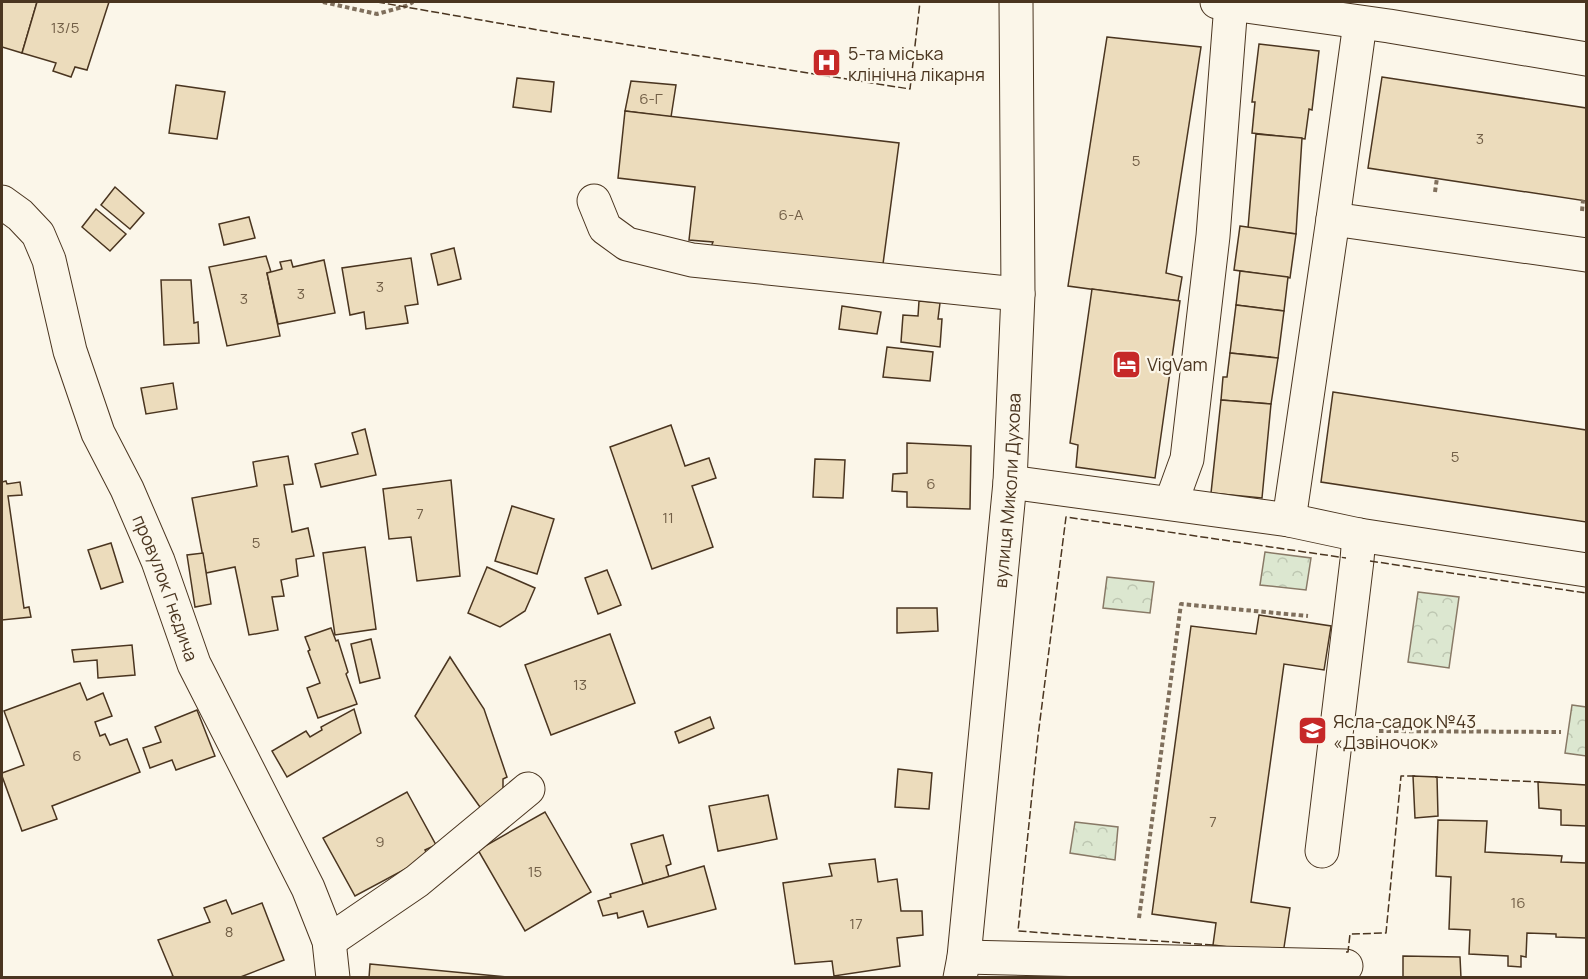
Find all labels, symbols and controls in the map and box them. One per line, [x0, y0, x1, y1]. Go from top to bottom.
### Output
house number: 13/5 [51, 17, 79, 38]
place label: 5-та міська клінічна лікарня [848, 41, 985, 86]
hospital icon: 5-та міська клінічна лікарня [811, 47, 843, 79]
house number: 6-Г [639, 88, 663, 109]
house number: 3 [1476, 128, 1484, 149]
house number: 5 [1132, 150, 1140, 171]
house number: 6-А [779, 204, 804, 225]
house number: 3 [376, 276, 384, 297]
house number: 3 [297, 283, 305, 304]
house number: 3 [240, 288, 248, 309]
hotel icon: VigVam [1110, 348, 1142, 380]
place label: VigVam [1147, 352, 1208, 376]
street label: вулиця Миколи Духова [988, 393, 1026, 589]
house number: 5 [1451, 446, 1459, 467]
house number: 6 [926, 473, 936, 494]
house number: 7 [416, 503, 424, 524]
house number: 11 [662, 507, 674, 528]
street label: провулок Гнєдича [127, 511, 204, 664]
house number: 5 [252, 532, 260, 553]
house number: 13 [573, 674, 587, 695]
place label: Ясла-садок №43 «Дзвіночок» [1333, 709, 1476, 754]
school or university icon: Ясла-садок №43 «Дзвіночок» [1296, 715, 1328, 747]
house number: 6 [72, 745, 82, 766]
house number: 7 [1209, 811, 1217, 832]
house number: 9 [375, 831, 385, 852]
house number: 15 [528, 861, 542, 882]
house number: 16 [1510, 892, 1526, 913]
house number: 17 [849, 913, 863, 934]
house number: 8 [225, 921, 233, 942]

